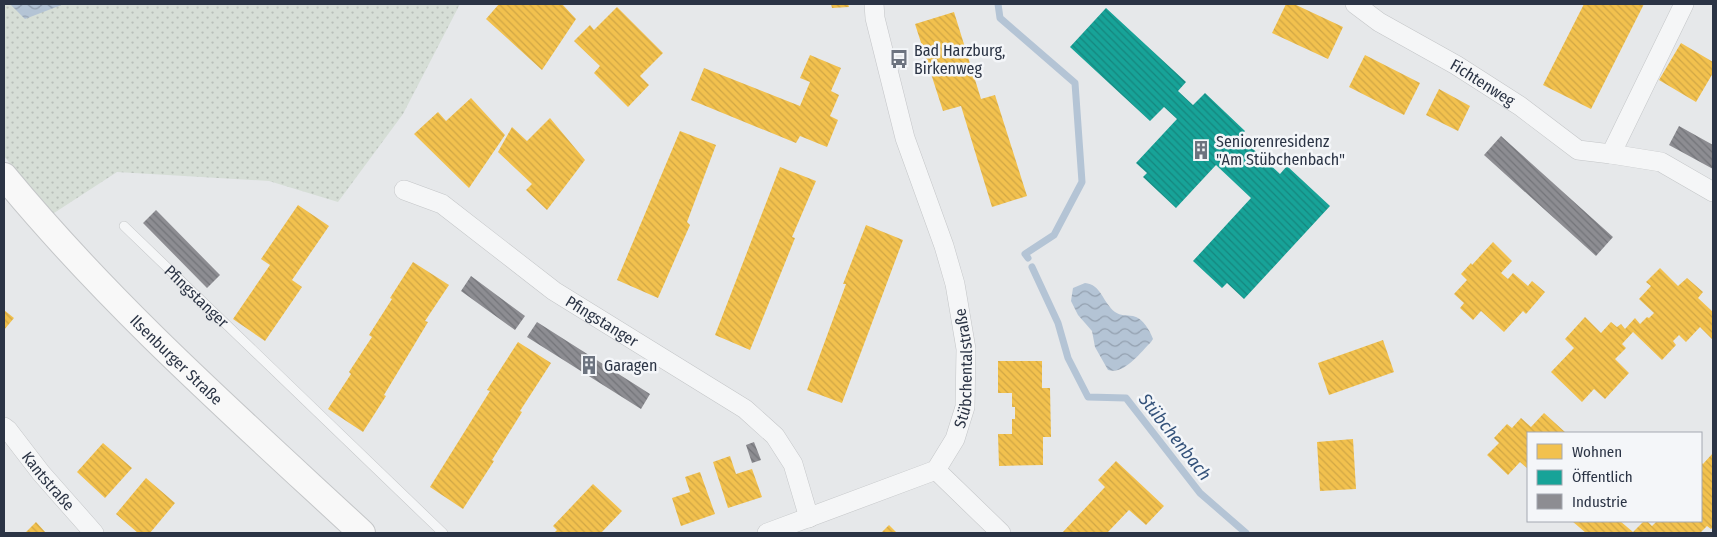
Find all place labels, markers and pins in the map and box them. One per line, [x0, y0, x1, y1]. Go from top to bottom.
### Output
place label: Bad Harzburg, Birkenweg [914, 41, 1005, 78]
bus stop icon: Bad Harzburg, Birkenweg [888, 48, 910, 70]
place label: Seniorenresidenz "Am Stübchenbach" [1216, 132, 1345, 169]
building icon: Seniorenresidenz "Am Stübchenbach" [1190, 139, 1212, 161]
building icon: Garagen [578, 354, 600, 376]
place label: Garagen [604, 356, 657, 375]

